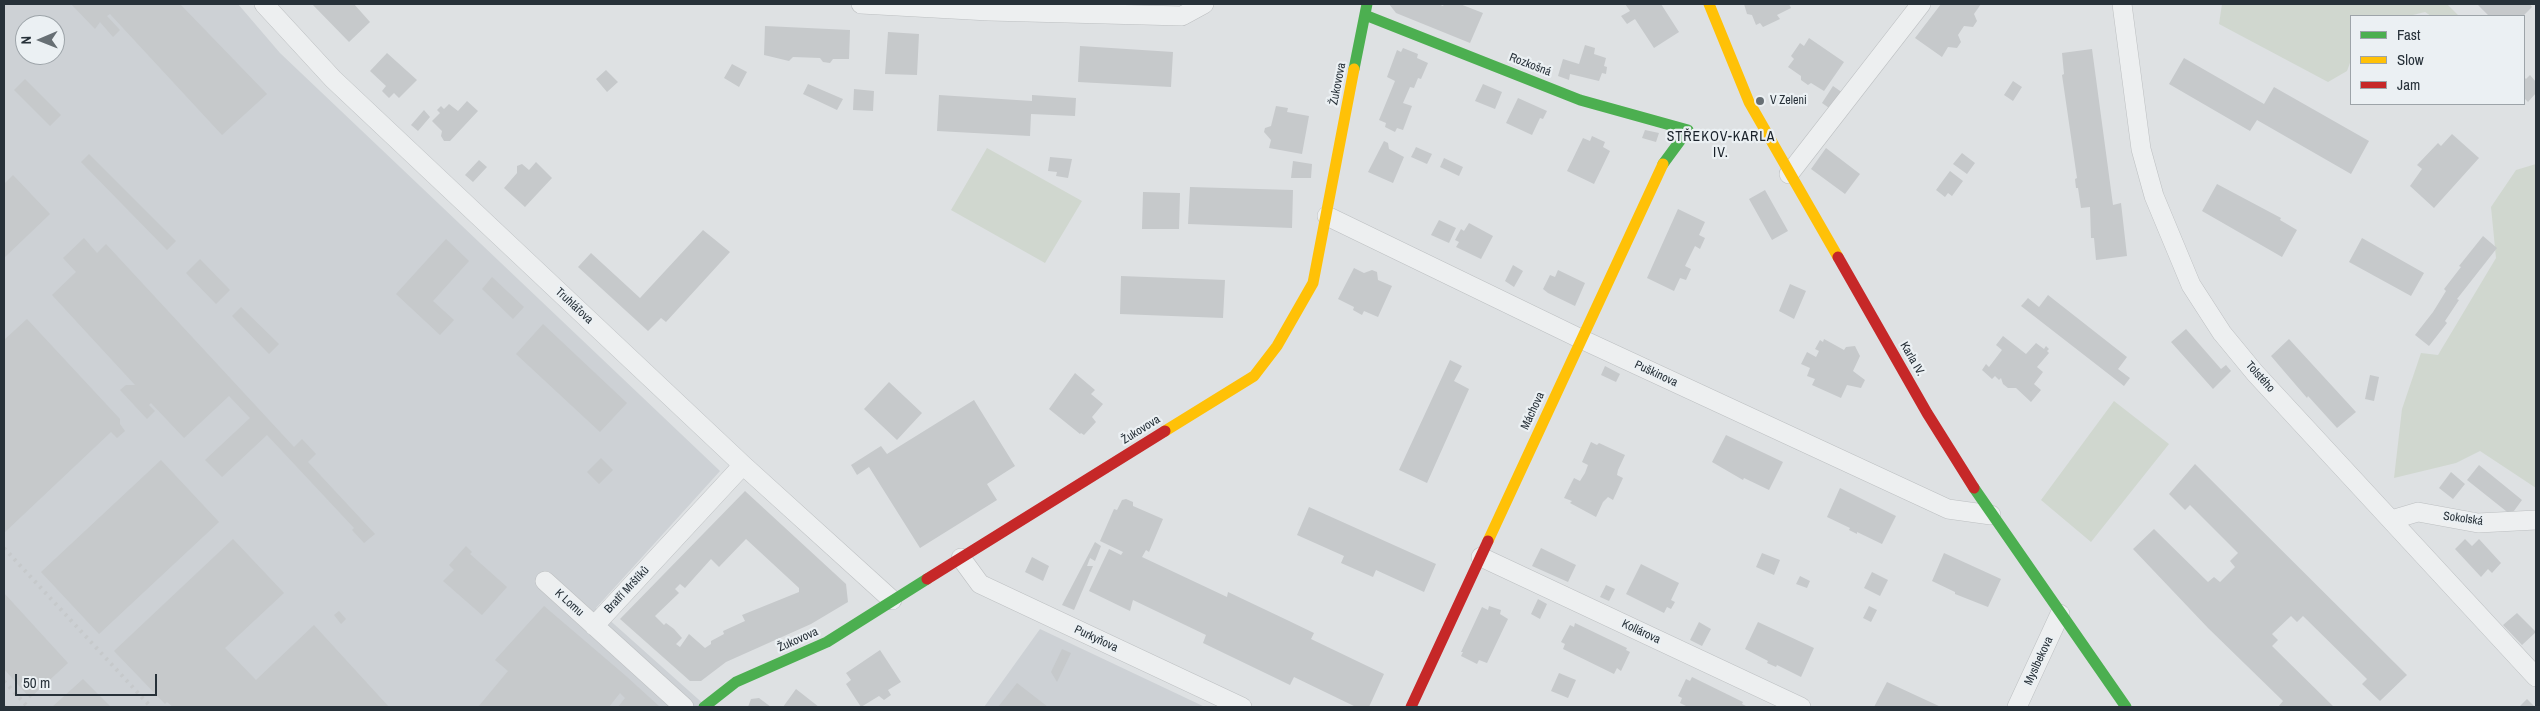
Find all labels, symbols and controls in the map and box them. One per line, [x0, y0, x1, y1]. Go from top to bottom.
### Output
north arrow [15, 15, 65, 65]
legend [2350, 15, 2525, 105]
text: Fast [2397, 24, 2420, 45]
text: N [17, 36, 35, 45]
text: Slow [2397, 49, 2424, 70]
street label: Rozkošná [1507, 50, 1553, 80]
street label: Žukovova [1327, 62, 1349, 106]
text: Jam [2397, 74, 2420, 95]
place label: V Zeleni [1770, 94, 1807, 108]
marker: V Zeleni [1754, 95, 1766, 107]
district label: STŘEKOV-KARLA IV. [1665, 129, 1777, 162]
street label: Truhlářova [552, 285, 596, 327]
street label: Karla IV. [1897, 339, 1927, 379]
street label: Puškinova [1632, 358, 1680, 390]
street label: Tolstého [2242, 359, 2278, 395]
street label: Máchova [1518, 390, 1548, 432]
street label: Žukovova [1119, 413, 1163, 447]
street label: Sokolská [2442, 509, 2484, 529]
street label: Bratří Mrštíků [602, 563, 652, 617]
street label: K Lomu [552, 586, 586, 620]
street label: Kollárova [1619, 617, 1663, 647]
street label: Purkyňova [1072, 623, 1120, 655]
street label: Žukovova [776, 625, 820, 655]
street label: Myslbekova [2021, 634, 2057, 688]
scale bar [18, 664, 160, 696]
text: 50 m [23, 672, 50, 693]

